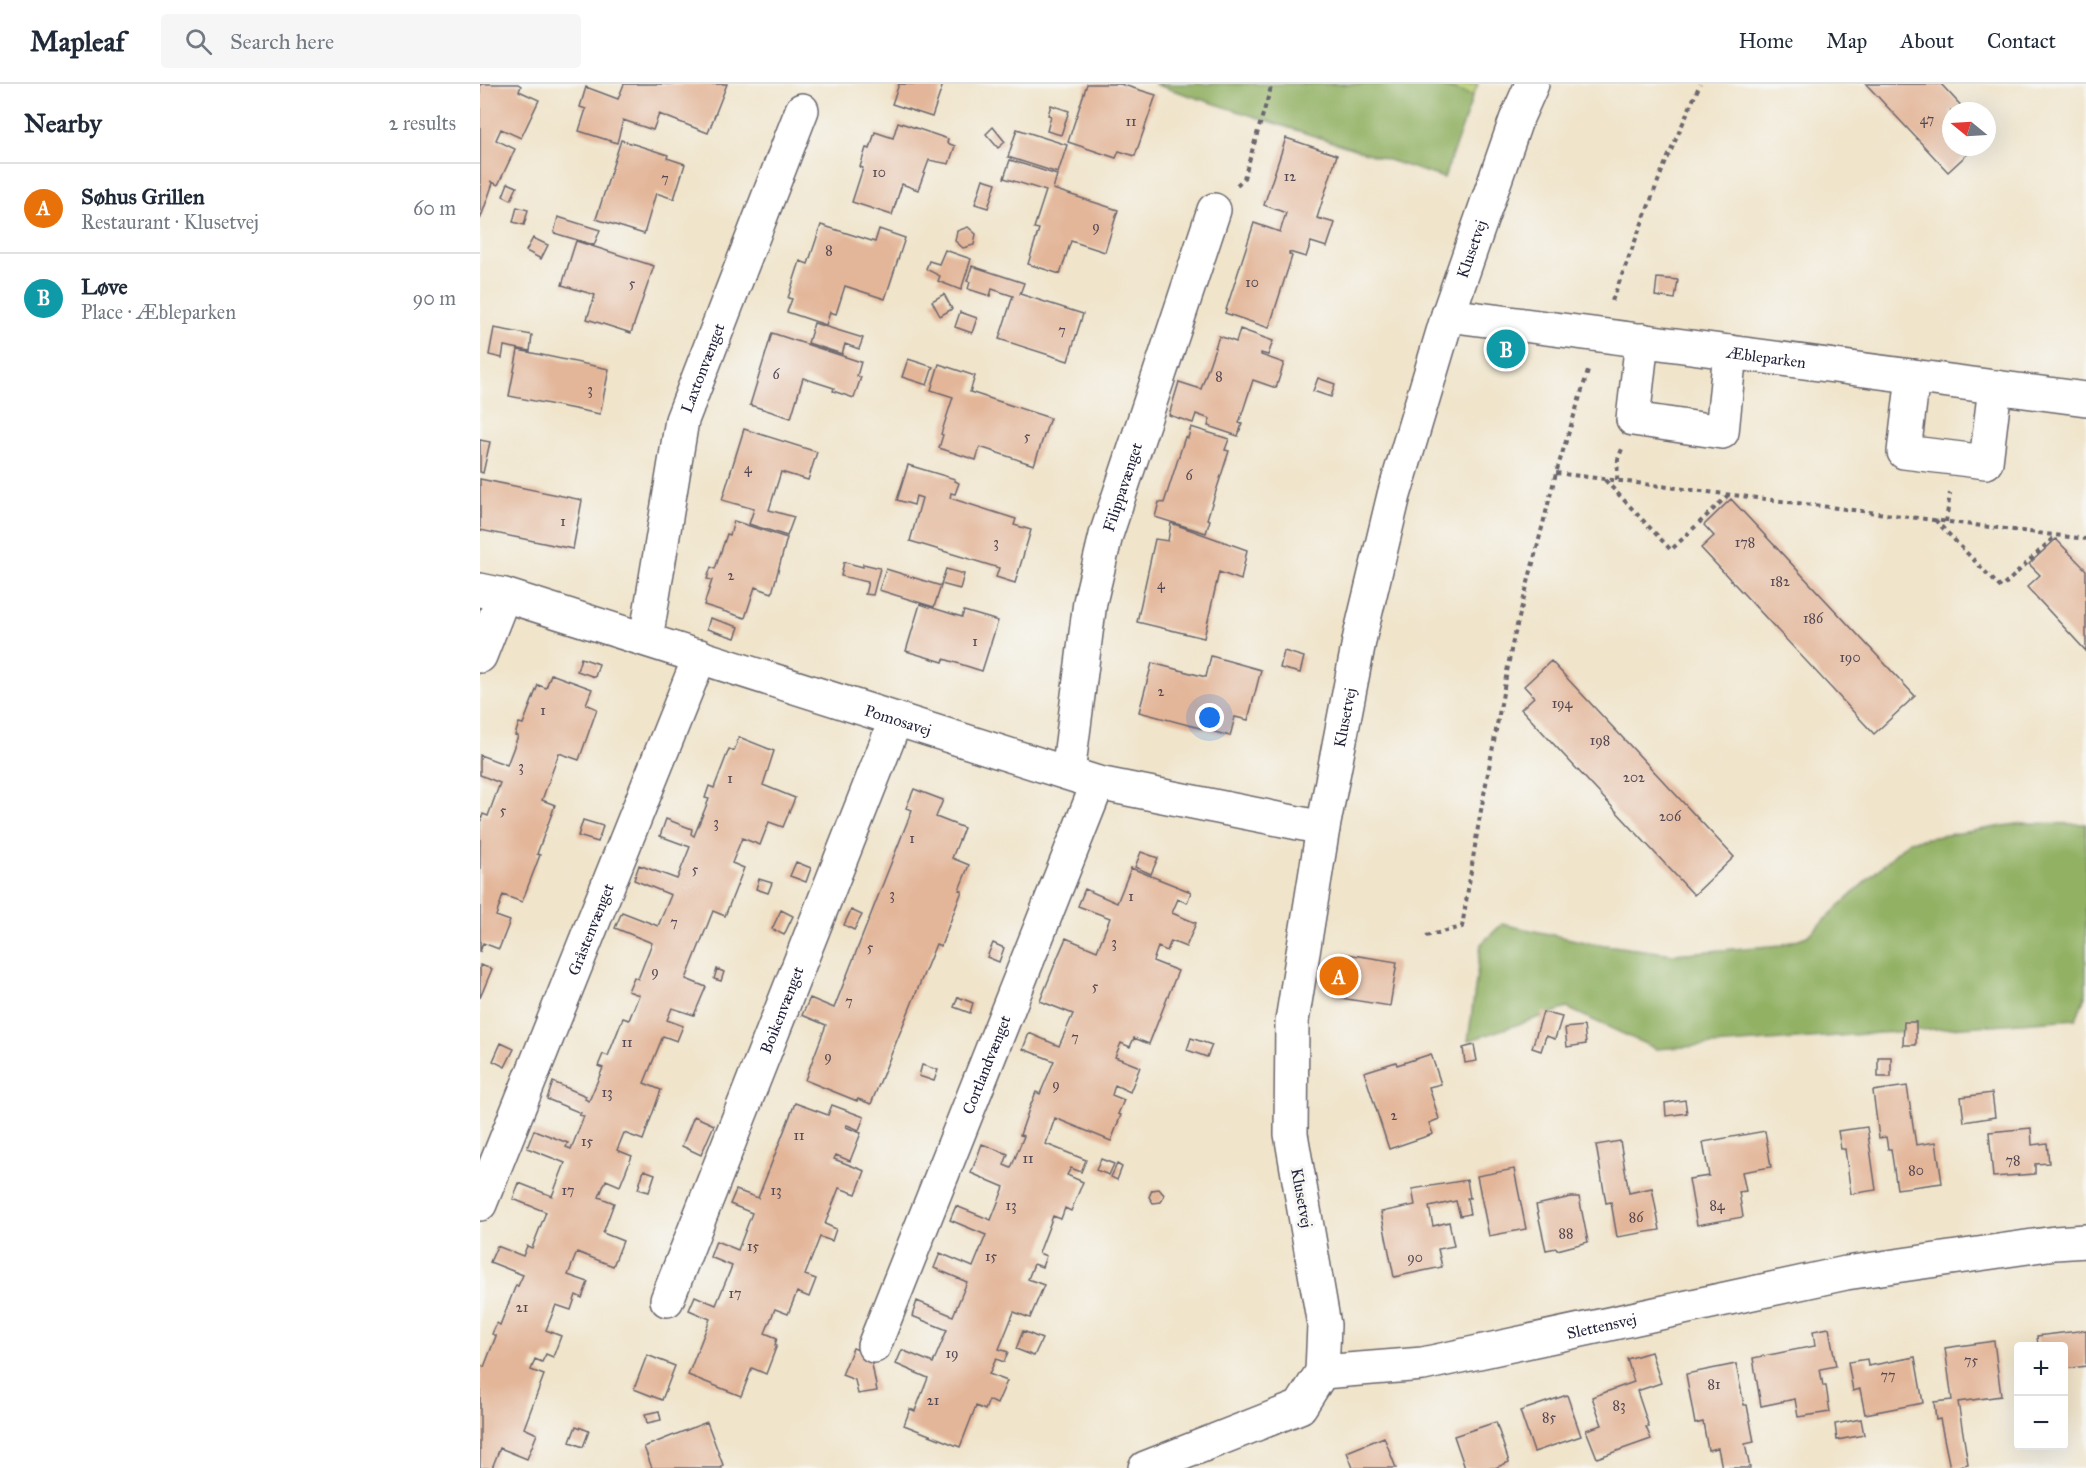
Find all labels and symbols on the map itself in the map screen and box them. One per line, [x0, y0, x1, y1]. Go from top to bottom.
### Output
north arrow [1942, 102, 1996, 156]
house number: 47 [1920, 111, 1934, 128]
house number: 11 [1125, 113, 1137, 130]
house number: 10 [872, 164, 886, 181]
house number: 12 [1284, 168, 1296, 185]
house number: 7 [661, 170, 669, 187]
street label: Klusetvej [1452, 217, 1490, 280]
house number: 9 [1092, 218, 1100, 235]
house number: 8 [825, 242, 833, 259]
house number: 10 [1245, 274, 1259, 291]
house number: 5 [629, 275, 636, 292]
street label: Laxtonvænget [676, 320, 728, 415]
house number: 7 [1058, 322, 1066, 339]
pin: B [1486, 326, 1526, 372]
street label: Æbleparken [1724, 342, 1807, 372]
house number: 6 [772, 366, 780, 383]
house number: 8 [1215, 368, 1223, 385]
house number: 3 [587, 381, 593, 398]
house number: 5 [1024, 428, 1031, 445]
street label: Filippavænget [1098, 440, 1146, 534]
house number: 4 [744, 460, 753, 477]
house number: 6 [1185, 467, 1193, 484]
house number: 1 [560, 513, 566, 530]
house number: 3 [993, 534, 999, 551]
house number: 178 [1735, 534, 1755, 551]
house number: 2 [728, 567, 735, 584]
house number: 182 [1770, 573, 1790, 590]
house number: 4 [1157, 576, 1166, 593]
house number: 186 [1803, 610, 1824, 627]
house number: 1 [972, 633, 978, 650]
house number: 190 [1839, 649, 1861, 666]
house number: 2 [1158, 683, 1165, 700]
street label: Klusetvej [1329, 686, 1359, 749]
house number: 194 [1552, 695, 1574, 712]
street label: Pomosavej [862, 700, 934, 739]
house number: 1 [540, 702, 546, 719]
your location [1195, 703, 1224, 732]
house number: 198 [1590, 732, 1610, 749]
house number: 3 [518, 758, 524, 775]
house number: 202 [1623, 769, 1645, 786]
house number: 1 [727, 770, 733, 787]
house number: 5 [500, 802, 507, 819]
house number: 206 [1659, 808, 1682, 825]
house number: 3 [713, 814, 719, 831]
house number: 1 [909, 830, 915, 847]
house number: 5 [692, 861, 699, 878]
street label: Gråstenvænget [563, 880, 617, 978]
house number: 3 [889, 886, 895, 903]
house number: 1 [1128, 888, 1134, 905]
house number: 7 [670, 914, 678, 931]
house number: 3 [1111, 934, 1117, 951]
house number: 5 [867, 939, 874, 956]
pin: A [1320, 954, 1358, 998]
house number: 9 [651, 963, 659, 980]
street label: Boikenvænget [756, 963, 807, 1056]
house number: 5 [1092, 978, 1099, 995]
house number: 7 [845, 993, 853, 1010]
street label: Cortlandvænget [958, 1012, 1014, 1117]
house number: 7 [1071, 1029, 1079, 1046]
house number: 11 [621, 1034, 633, 1051]
house number: 9 [824, 1048, 832, 1065]
house number: 9 [1052, 1076, 1060, 1093]
house number: 13 [601, 1084, 613, 1101]
house number: 2 [1391, 1107, 1398, 1124]
house number: 11 [793, 1127, 805, 1144]
house number: 15 [581, 1133, 593, 1150]
house number: 11 [1022, 1150, 1034, 1167]
house number: 78 [2006, 1152, 2020, 1169]
house number: 80 [1908, 1162, 1924, 1179]
street label: Klusetvej [1287, 1167, 1317, 1229]
house number: 17 [561, 1182, 575, 1199]
house number: 13 [770, 1182, 782, 1199]
house number: 13 [1005, 1197, 1017, 1214]
house number: 84 [1709, 1197, 1726, 1214]
house number: 86 [1629, 1209, 1644, 1226]
house number: 88 [1559, 1225, 1573, 1242]
house number: 15 [747, 1238, 759, 1255]
house number: 15 [985, 1248, 997, 1265]
house number: 90 [1407, 1249, 1423, 1266]
house number: 17 [728, 1285, 742, 1302]
house number: 21 [516, 1299, 529, 1316]
street label: Slettensvej [1565, 1309, 1638, 1342]
house number: 19 [946, 1345, 958, 1362]
house number: 75 [1964, 1352, 1978, 1369]
house number: 77 [1881, 1367, 1895, 1384]
house number: 81 [1708, 1376, 1721, 1393]
house number: 21 [927, 1392, 940, 1409]
house number: 83 [1612, 1397, 1626, 1414]
house number: 85 [1542, 1409, 1556, 1426]

